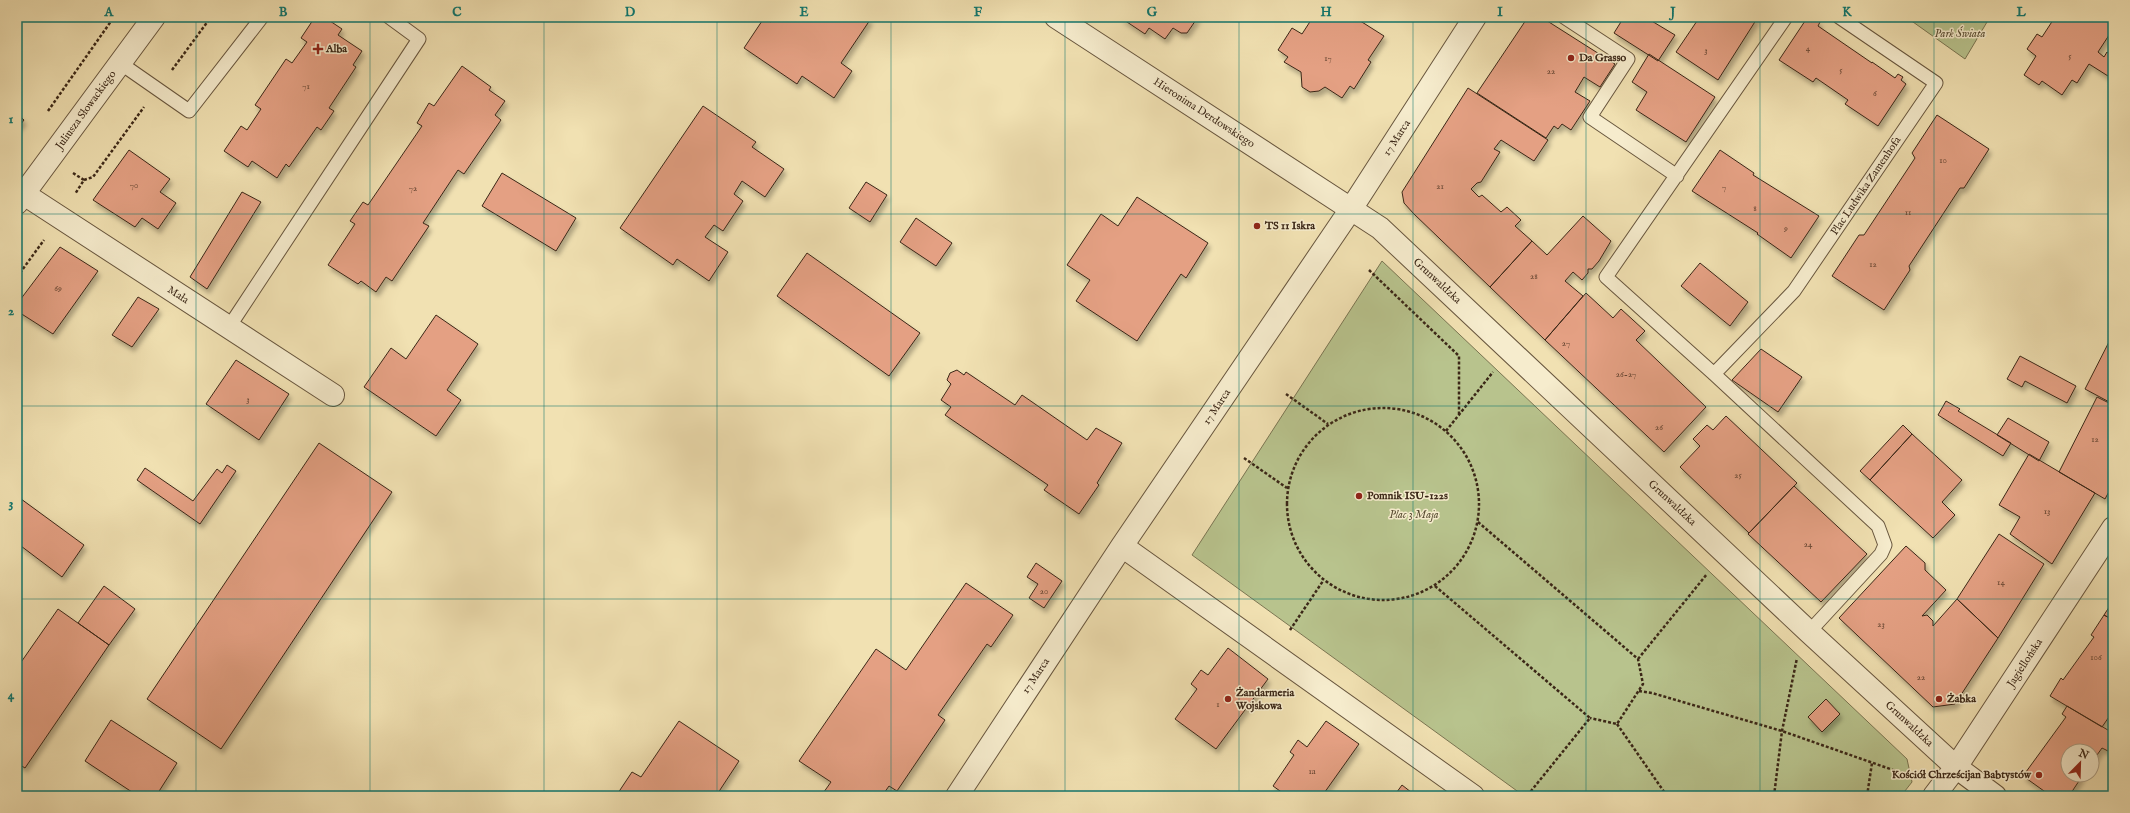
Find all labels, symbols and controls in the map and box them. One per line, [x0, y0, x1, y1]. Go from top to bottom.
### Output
text: A [104, 4, 115, 21]
text: B [279, 4, 288, 21]
text: C [452, 4, 462, 21]
text: D [625, 4, 636, 21]
text: E [799, 4, 809, 21]
text: F [974, 4, 983, 21]
text: G [1147, 4, 1158, 21]
text: H [1320, 4, 1332, 21]
text: I [1497, 4, 1503, 21]
text: J [1668, 4, 1676, 21]
text: K [1842, 4, 1852, 21]
text: L [2015, 4, 2026, 21]
park label: Park Świata [1935, 26, 1985, 41]
place label: Alba [325, 42, 347, 56]
house number: 4 [1806, 43, 1811, 54]
marker: Alba [313, 44, 323, 54]
house number: 3 [1704, 45, 1708, 56]
place label: Da Grasso [1579, 51, 1626, 65]
house number: 5 [2068, 51, 2072, 62]
house number: 17 [1324, 53, 1332, 64]
marker: Da Grasso [1566, 53, 1576, 63]
house number: 5 [1839, 65, 1843, 76]
house number: 22 [1547, 66, 1555, 77]
street label: Juliusza Słowackiego [51, 68, 119, 154]
street label: Hieronima Derdowskiego [1151, 75, 1257, 151]
house number: 71 [302, 81, 310, 92]
house number: 6 [1873, 88, 1877, 99]
text: 1 [9, 111, 14, 128]
street label: 17 Marca [1380, 117, 1414, 159]
street label: Plac Ludwika Zamenhofa [1828, 134, 1904, 238]
house number: 10 [1939, 155, 1947, 166]
house number: 70 [130, 180, 138, 191]
house number: 21 [1436, 181, 1444, 192]
house number: 7 [1722, 182, 1726, 193]
house number: 72 [409, 183, 417, 194]
house number: 8 [1753, 203, 1757, 214]
house number: 11 [1905, 207, 1911, 218]
place label: TS 11 Iskra [1264, 219, 1315, 233]
marker: TS 11 Iskra [1252, 221, 1262, 231]
house number: 9 [1783, 223, 1788, 234]
street label: Grunwaldzka [1410, 255, 1464, 307]
house number: 12 [1869, 259, 1877, 270]
house number: 28 [1530, 271, 1538, 282]
house number: 69 [54, 283, 62, 294]
street label: Mała [165, 283, 192, 307]
text: 2 [8, 303, 14, 320]
house number: 27 [1562, 338, 1570, 349]
house number: 26-27 [1616, 369, 1636, 380]
street label: 17 Marca [1200, 386, 1234, 428]
house number: 3 [246, 394, 250, 405]
house number: 26 [1655, 422, 1663, 433]
house number: 12 [2091, 434, 2099, 445]
house number: 25 [1734, 470, 1742, 481]
street label: Grunwaldzka [1645, 477, 1699, 529]
place label: Pomnik ISU-122s [1367, 489, 1448, 503]
marker: Pomnik ISU-122s [1354, 491, 1364, 501]
text: 3 [9, 495, 14, 512]
house number: 13 [2044, 506, 2050, 517]
park label: Plac 3 Maja [1389, 508, 1439, 522]
house number: 24 [1804, 539, 1813, 550]
house number: 14 [1997, 577, 2005, 588]
house number: 20 [1040, 586, 1048, 597]
house number: 23 [1877, 619, 1885, 630]
street label: Jagiellońska [2003, 636, 2046, 692]
house number: 106 [2090, 652, 2102, 663]
street label: 17 Marca [1019, 655, 1053, 697]
house number: 22 [1917, 672, 1925, 683]
place label: Żandarmeria Wojskowa [1235, 686, 1294, 713]
text: 4 [8, 687, 15, 704]
place label: Żabka [1947, 692, 1976, 706]
marker: Żandarmeria Wojskowa [1223, 694, 1233, 704]
marker: Żabka [1934, 694, 1944, 704]
street label: Grunwaldzka [1882, 698, 1936, 750]
house number: 1 [1216, 699, 1220, 710]
north arrow [2060, 743, 2100, 783]
text: N [2075, 746, 2091, 763]
house number: 1a [1308, 766, 1316, 777]
place label: Kościół Chrześcijan Babtystów [1892, 768, 2032, 782]
marker: Kościół Chrześcijan Babtystów [2034, 770, 2044, 780]

